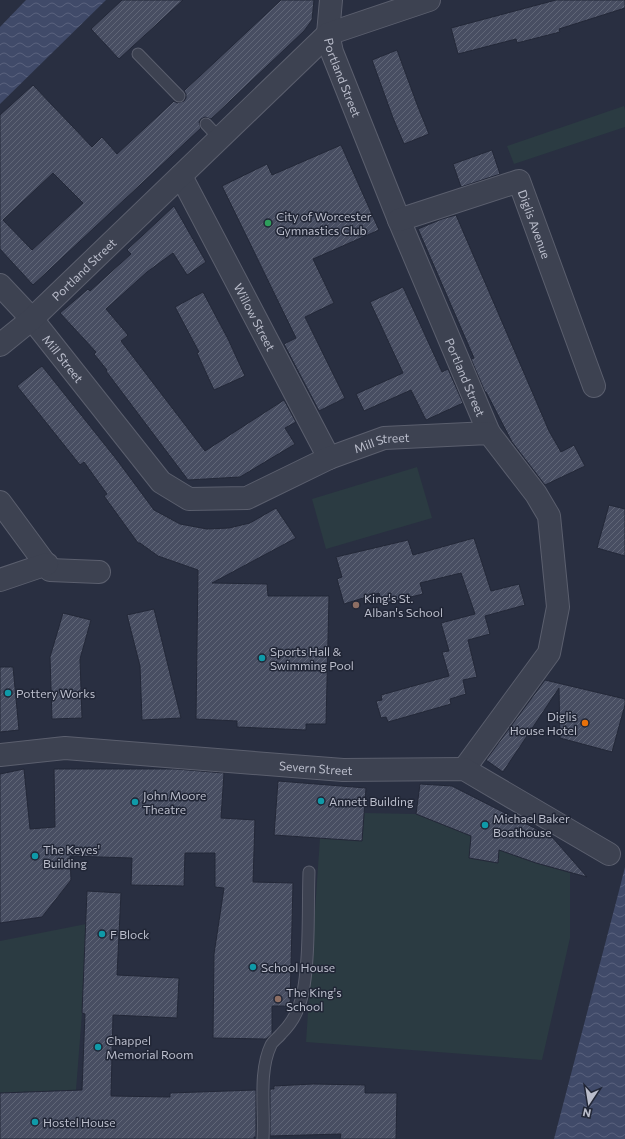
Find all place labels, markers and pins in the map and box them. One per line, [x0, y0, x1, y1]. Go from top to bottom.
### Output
place label: City of Worcester Gymnastics Club [276, 209, 372, 237]
marker: City of Worcester Gymnastics Club [263, 218, 273, 228]
place label: King's St. Alban's School [364, 591, 443, 619]
marker: King's St. Alban's School [351, 600, 361, 610]
place label: Sports Hall & Swimming Pool [270, 644, 354, 672]
marker: Sports Hall & Swimming Pool [257, 653, 267, 663]
place label: Pottery Works [16, 686, 95, 700]
marker: Pottery Works [3, 688, 13, 698]
place label: Diglis House Hotel [510, 709, 577, 737]
marker: Diglis House Hotel [580, 718, 590, 728]
place label: John Moore Theatre [143, 788, 206, 816]
place label: Annett Building [329, 794, 414, 808]
marker: Annett Building [316, 796, 326, 806]
marker: John Moore Theatre [130, 797, 140, 807]
place label: Michael Baker Boathouse [493, 811, 570, 839]
marker: Michael Baker Boathouse [480, 820, 490, 830]
place label: The Keyes' Building [43, 842, 100, 870]
marker: The Keyes' Building [30, 851, 40, 861]
place label: F Block [110, 927, 150, 941]
marker: F Block [97, 929, 107, 939]
place label: School House [261, 960, 335, 974]
marker: School House [248, 962, 258, 972]
place label: The King's School [286, 985, 342, 1013]
marker: The King's School [273, 994, 283, 1004]
place label: Chappel Memorial Room [106, 1033, 193, 1061]
marker: Chappel Memorial Room [93, 1042, 103, 1052]
place label: Hostel House [43, 1115, 116, 1129]
marker: Hostel House [30, 1117, 40, 1127]

